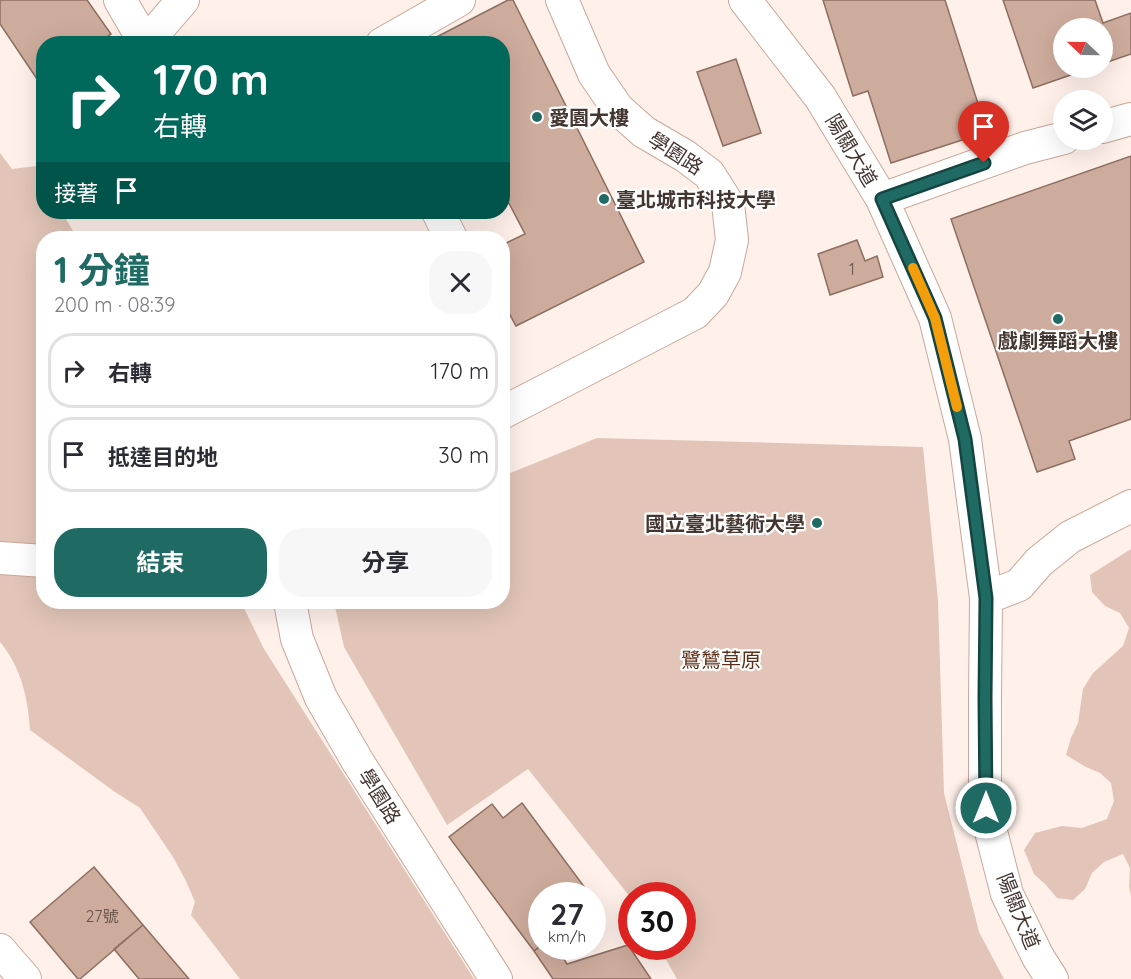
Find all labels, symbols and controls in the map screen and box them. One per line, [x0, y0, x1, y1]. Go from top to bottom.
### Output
north arrow [1053, 18, 1113, 78]
map controls [1053, 18, 1113, 150]
text: 170 m [153, 53, 269, 106]
icon: right [54, 60, 132, 138]
button: layers [1053, 90, 1113, 150]
pin [958, 101, 1009, 163]
place label: 愛園大樓 [549, 105, 629, 130]
text: 右轉 [153, 109, 207, 143]
street label: 陽關大道 [821, 109, 883, 191]
marker: 愛園大樓 [530, 110, 544, 124]
icon: arrive [967, 110, 1000, 143]
street label: 學園路 [644, 126, 708, 180]
icon: arrive [110, 174, 143, 207]
text: 接著 [54, 179, 98, 207]
place label: 臺北城市科技大學 [616, 187, 776, 212]
marker: 臺北城市科技大學 [597, 192, 611, 206]
text: 1 分鐘 [54, 247, 150, 292]
button: close [429, 251, 492, 314]
house number: 1 [849, 259, 855, 279]
text: 200 m · 08:39 [54, 292, 175, 317]
marker: 戲劇舞蹈大樓 [1051, 312, 1065, 326]
place label: 戲劇舞蹈大樓 [998, 328, 1118, 353]
icon: right [57, 354, 90, 387]
text: 170 m [430, 357, 489, 385]
text: 右轉 [108, 359, 152, 387]
icon: arrive [57, 438, 90, 471]
text: 30 m [438, 441, 489, 469]
text: 抵達目的地 [108, 443, 218, 471]
place label: 國立臺北藝術大學 [645, 511, 805, 536]
marker: 國立臺北藝術大學 [810, 516, 824, 530]
button: 結束 [54, 528, 267, 597]
button: 分享 [279, 528, 492, 597]
park label: 鷺鷥草原 [681, 647, 761, 672]
street label: 學園路 [354, 764, 406, 828]
position arrow [954, 776, 1018, 840]
street label: 陽關大道 [992, 869, 1046, 953]
speed limit sign: 30 [618, 882, 696, 960]
text: 27 [550, 895, 584, 933]
house number: 27號 [86, 906, 118, 926]
text: km/h [548, 927, 586, 946]

